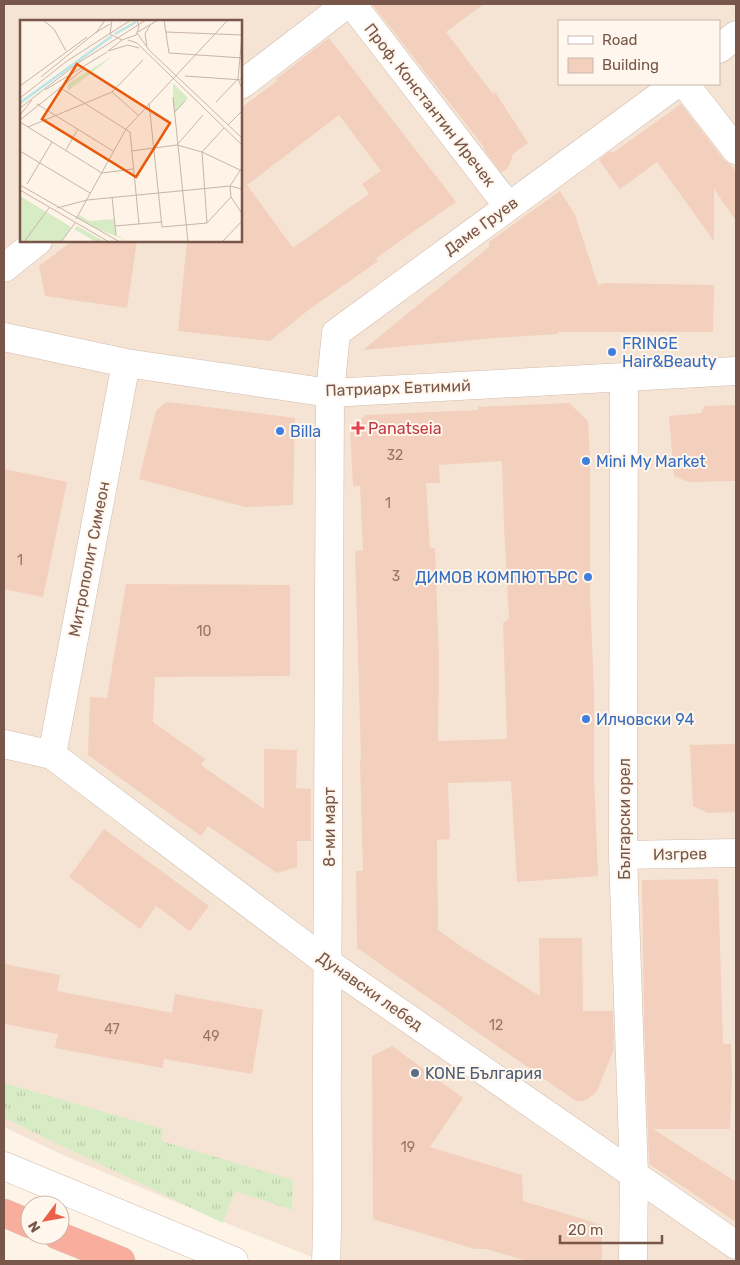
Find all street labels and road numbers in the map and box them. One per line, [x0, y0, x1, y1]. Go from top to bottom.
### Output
street label: Проф. Константин Иречек [360, 20, 500, 191]
street label: Даме Груев [440, 193, 522, 259]
street label: Патриарх Евтимий [325, 376, 471, 400]
street label: Митрополит Симеон [65, 480, 113, 638]
street label: Български орел [615, 758, 634, 880]
street label: 8-ми март [320, 787, 339, 867]
street label: Изгрев [653, 844, 707, 864]
street label: Дунавски лебед [313, 947, 427, 1035]

